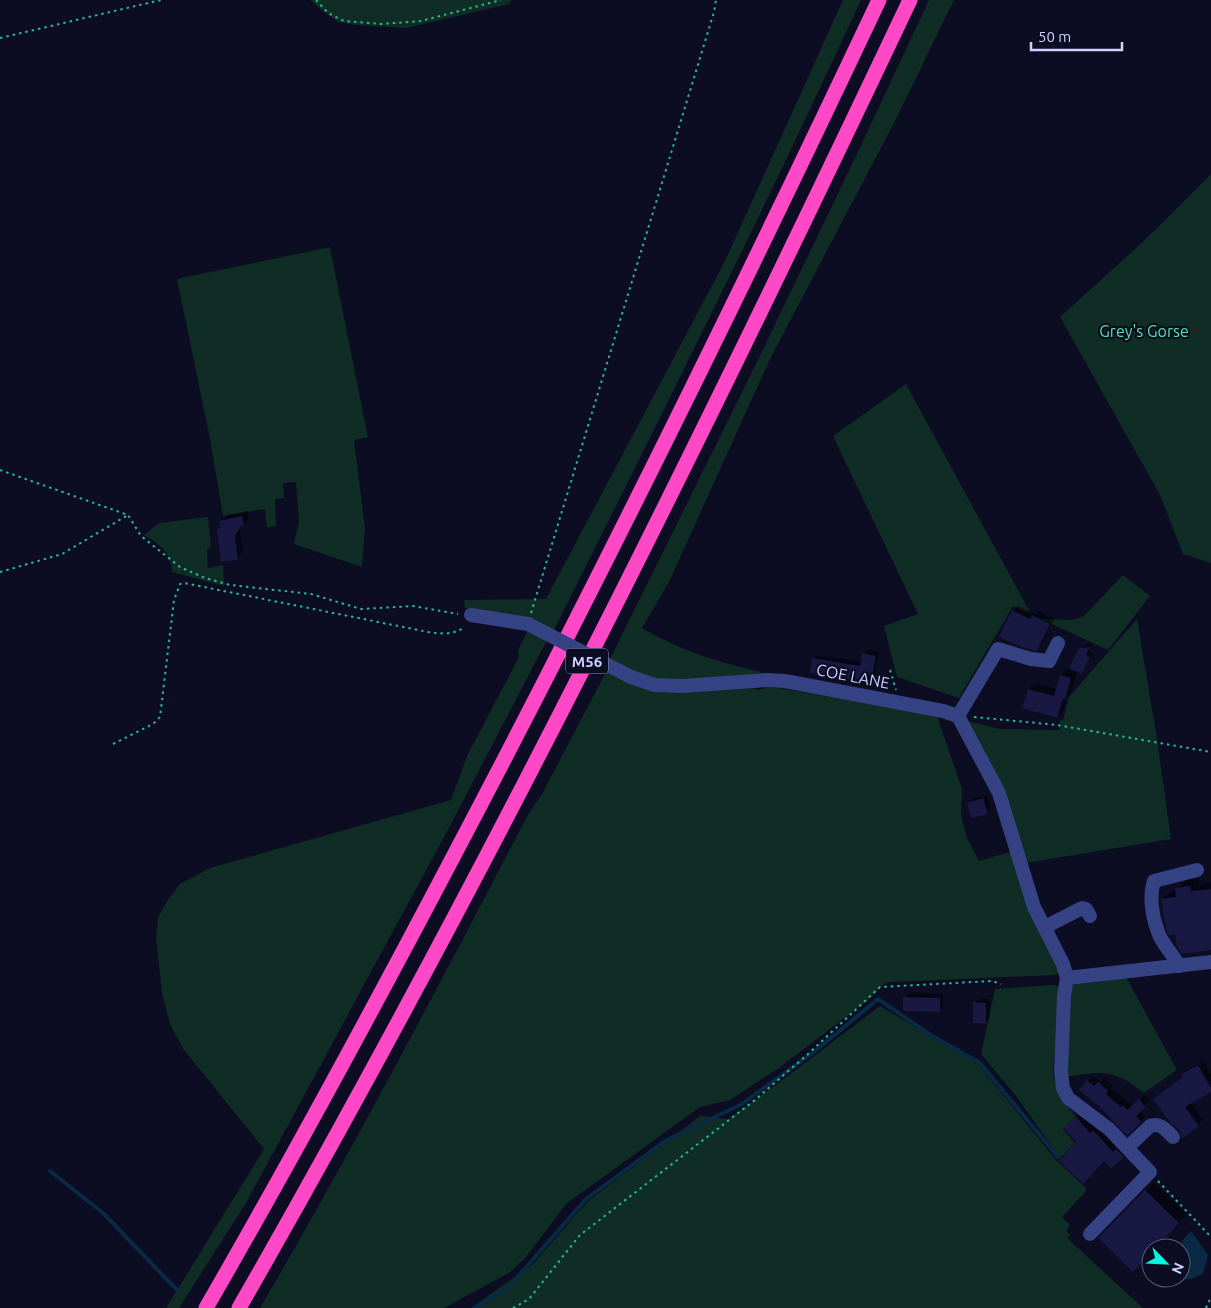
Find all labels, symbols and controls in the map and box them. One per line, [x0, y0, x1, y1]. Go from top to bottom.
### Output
scale bar [1031, 20, 1122, 52]
text: 50 m [1038, 28, 1071, 45]
park label: Grey's Gorse [1099, 322, 1189, 340]
road number: M56 [566, 648, 608, 674]
street label: COE LANE [815, 660, 891, 692]
north arrow [1141, 1238, 1191, 1288]
text: N [1168, 1260, 1187, 1276]

